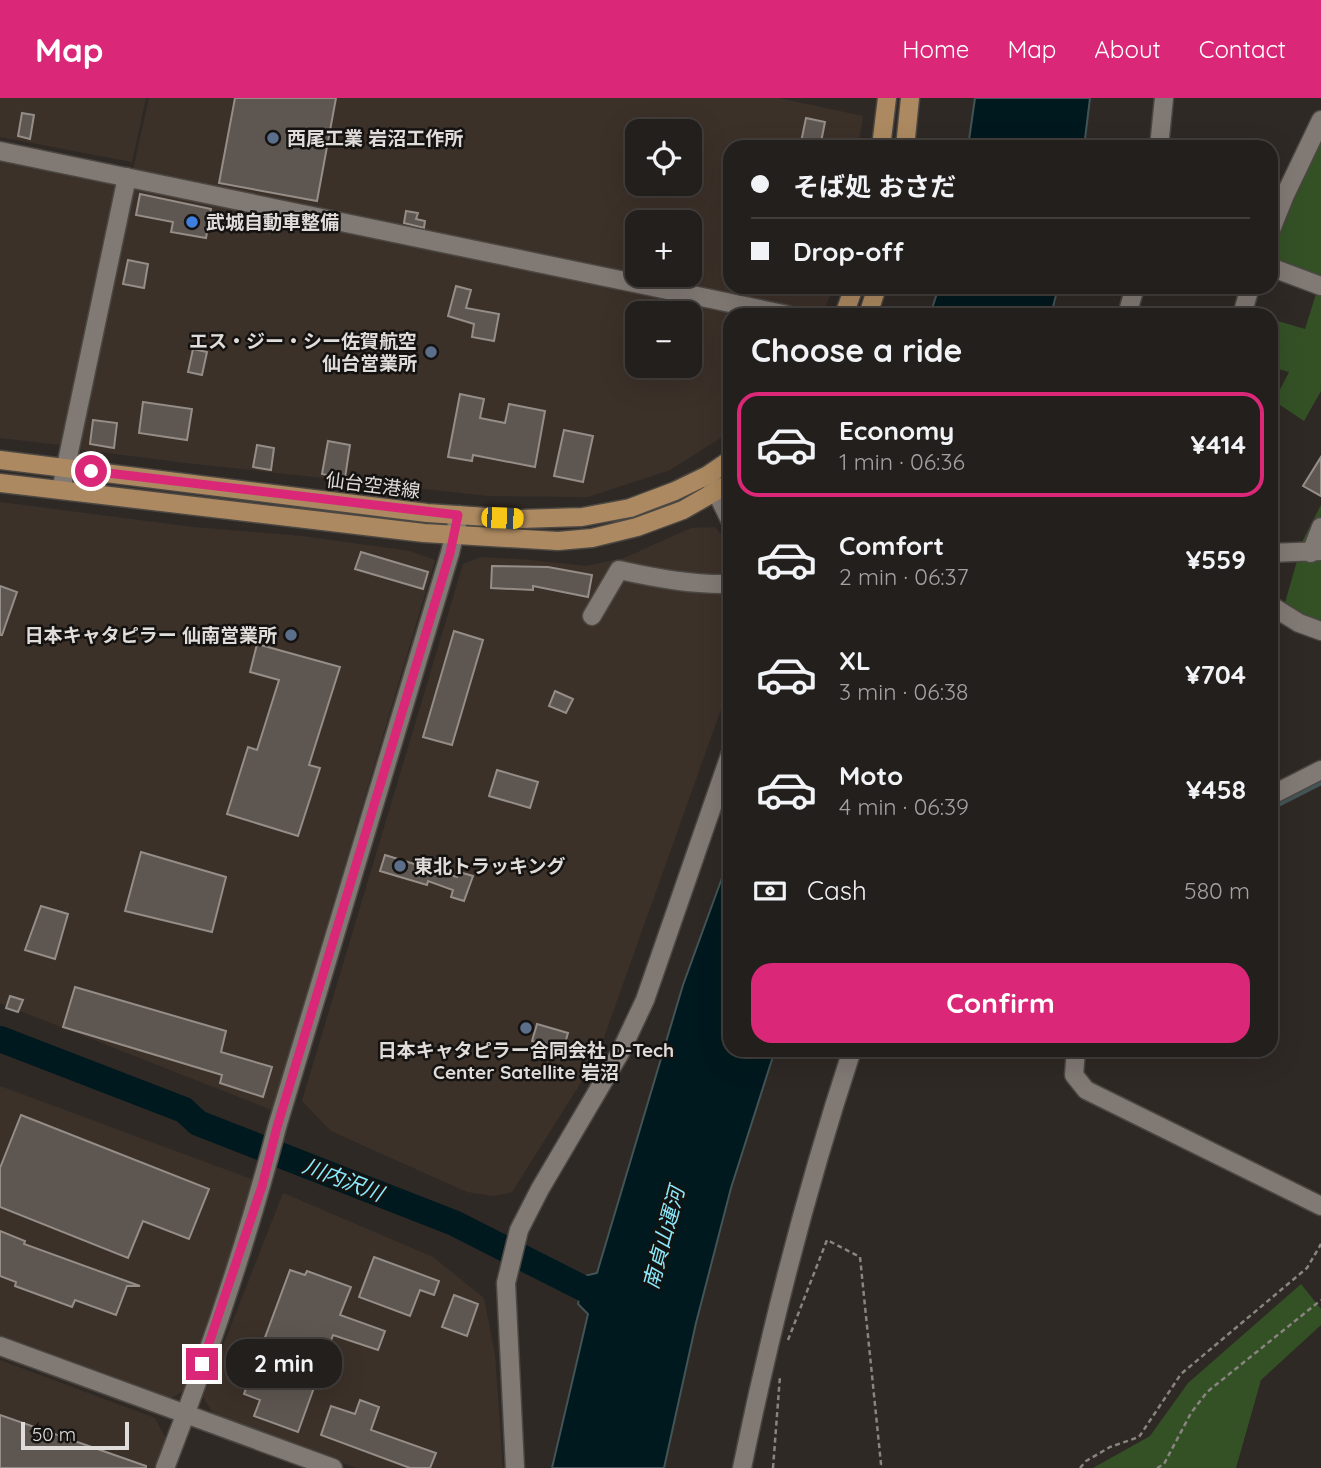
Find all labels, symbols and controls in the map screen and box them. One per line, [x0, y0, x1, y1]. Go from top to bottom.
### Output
text: Map [35, 29, 103, 70]
text: Home [902, 34, 969, 64]
text: Map [1007, 34, 1056, 64]
text: About [1094, 34, 1161, 64]
text: Contact [1199, 34, 1286, 64]
map controls [625, 119, 702, 378]
button: locate [625, 119, 702, 196]
place label: 西尾工業 岩沼工作所 [287, 126, 463, 150]
marker: 西尾工業 岩沼工作所 [265, 130, 281, 146]
text: そば処 おさだ [793, 170, 956, 203]
place label: 武城自動車整備 [206, 210, 339, 234]
button: + [625, 210, 702, 287]
marker: 武城自動車整備 [184, 214, 200, 230]
text: Drop-off [793, 235, 904, 268]
button: − [625, 301, 702, 378]
place label: エス・ジー・シー佐賀航空 仙台営業所 [189, 329, 417, 375]
text: Choose a ride [751, 330, 963, 370]
marker: エス・ジー・シー佐賀航空 仙台営業所 [423, 344, 439, 360]
icon: car [755, 413, 818, 476]
text: Economy [839, 414, 954, 447]
text: ¥414 [1191, 428, 1246, 461]
text: 1 min · 06:36 [839, 447, 965, 476]
route start [75, 455, 107, 487]
street label: 仙台空港線 [324, 467, 422, 503]
car [481, 507, 524, 529]
icon: car [755, 528, 818, 591]
text: Comfort [839, 529, 944, 562]
text: ¥559 [1186, 543, 1246, 576]
text: 2 min · 06:37 [839, 562, 968, 591]
place label: 日本キャタピラー 仙南営業所 [25, 623, 277, 647]
marker: 日本キャタピラー 仙南営業所 [283, 627, 299, 643]
icon: car [755, 643, 818, 706]
text: XL [839, 644, 871, 677]
text: ¥704 [1185, 658, 1246, 691]
text: 3 min · 06:38 [839, 677, 968, 706]
icon: car [755, 758, 818, 821]
text: Moto [839, 759, 903, 792]
text: ¥458 [1186, 773, 1246, 806]
text: 4 min · 06:39 [839, 792, 969, 821]
place label: 東北トラッキング [414, 854, 565, 878]
marker: 東北トラッキング [392, 858, 408, 874]
icon: cash [751, 872, 789, 910]
text: Cash [807, 874, 867, 907]
text: 580 m [1184, 876, 1250, 905]
button: Confirm [751, 963, 1250, 1043]
marker: 日本キャタピラー合同会社 D-Tech Center Satellite 岩沼 [518, 1020, 534, 1036]
place label: 日本キャタピラー合同会社 D-Tech Center Satellite 岩沼 [378, 1038, 674, 1084]
water label: 川内沢川 [299, 1152, 389, 1207]
water label: 南貞山運河 [637, 1180, 690, 1292]
callout: 2 min [227, 1340, 342, 1388]
route end [186, 1348, 218, 1380]
text: 2 min [254, 1349, 314, 1378]
scale bar [21, 1419, 130, 1451]
text: 50 m [32, 1422, 76, 1446]

